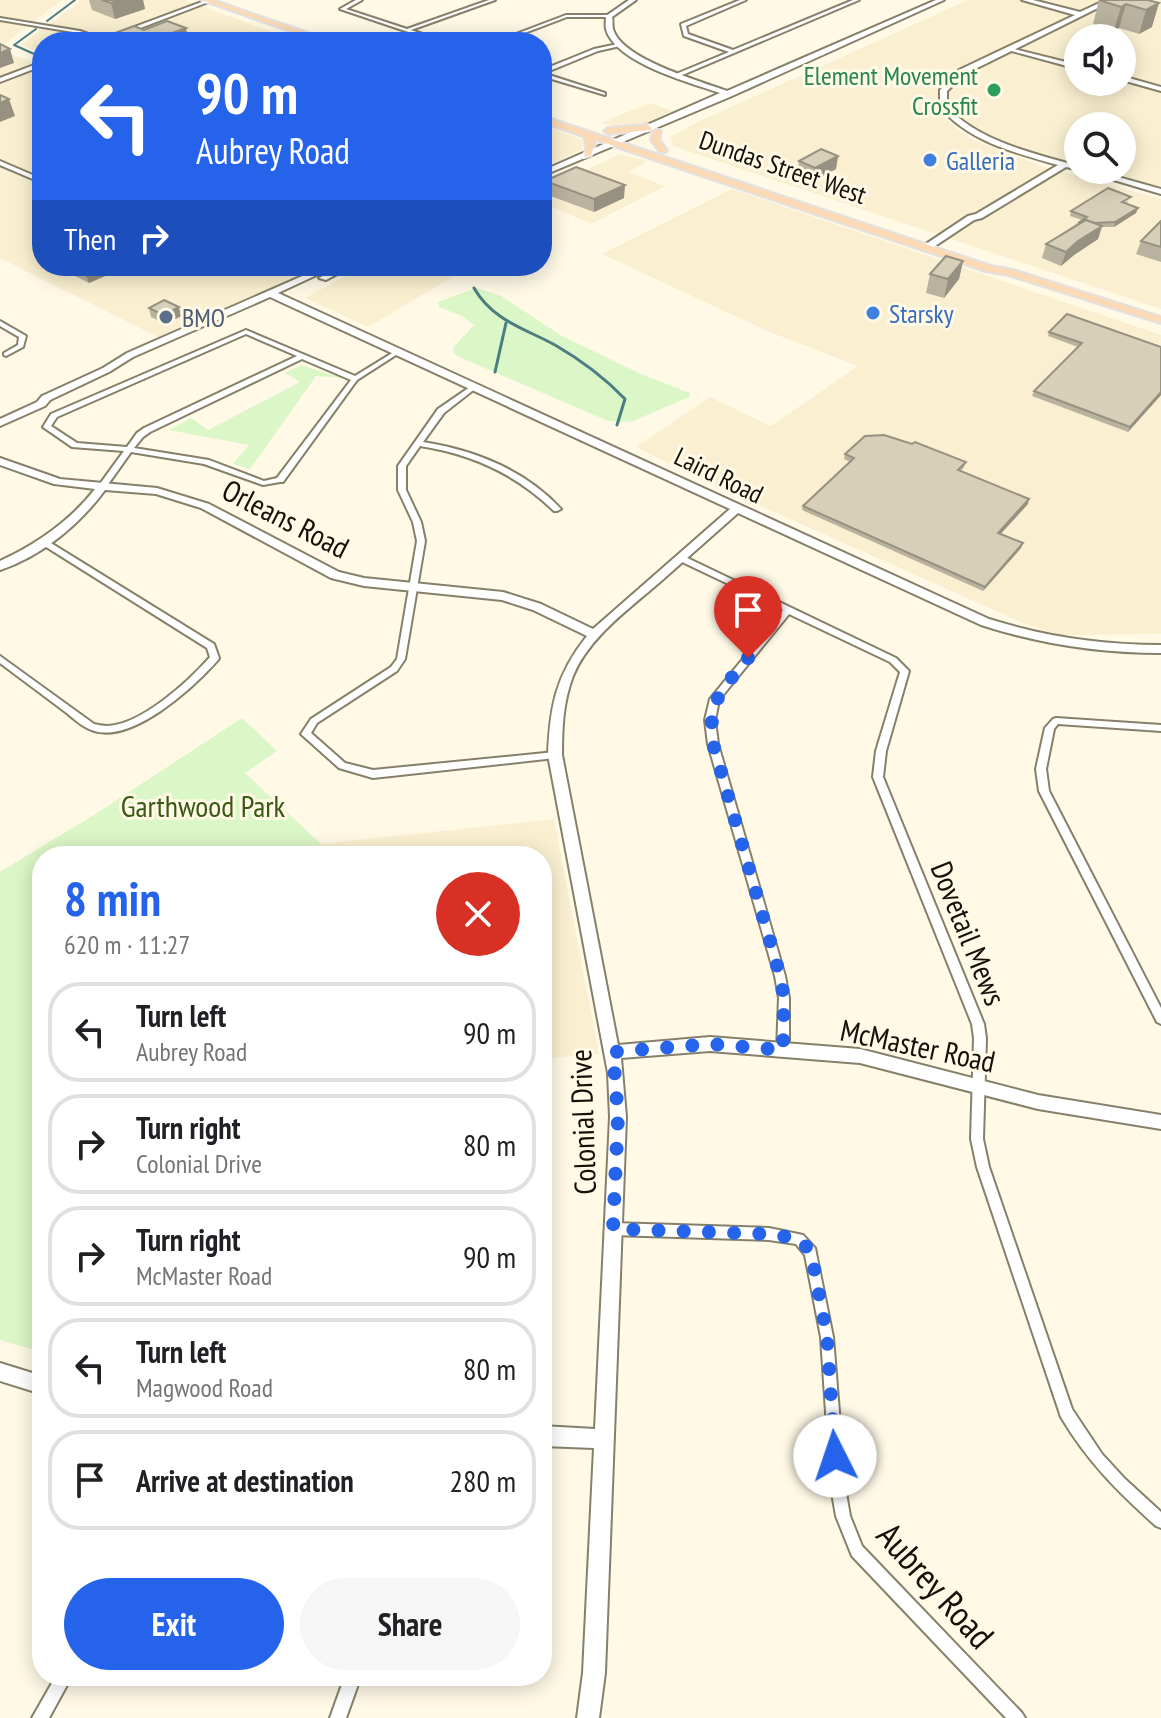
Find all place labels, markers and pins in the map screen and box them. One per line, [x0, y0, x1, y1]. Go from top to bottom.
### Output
place label: Element Movement Crossfit [804, 59, 978, 122]
marker: Element Movement Crossfit [985, 81, 1003, 99]
place label: Galleria [946, 144, 1015, 177]
marker: Galleria [921, 151, 939, 169]
place label: Starsky [889, 297, 954, 330]
place label: BMO [182, 301, 225, 334]
marker: Starsky [864, 304, 882, 322]
marker: BMO [157, 308, 175, 326]
pin [714, 576, 782, 658]

